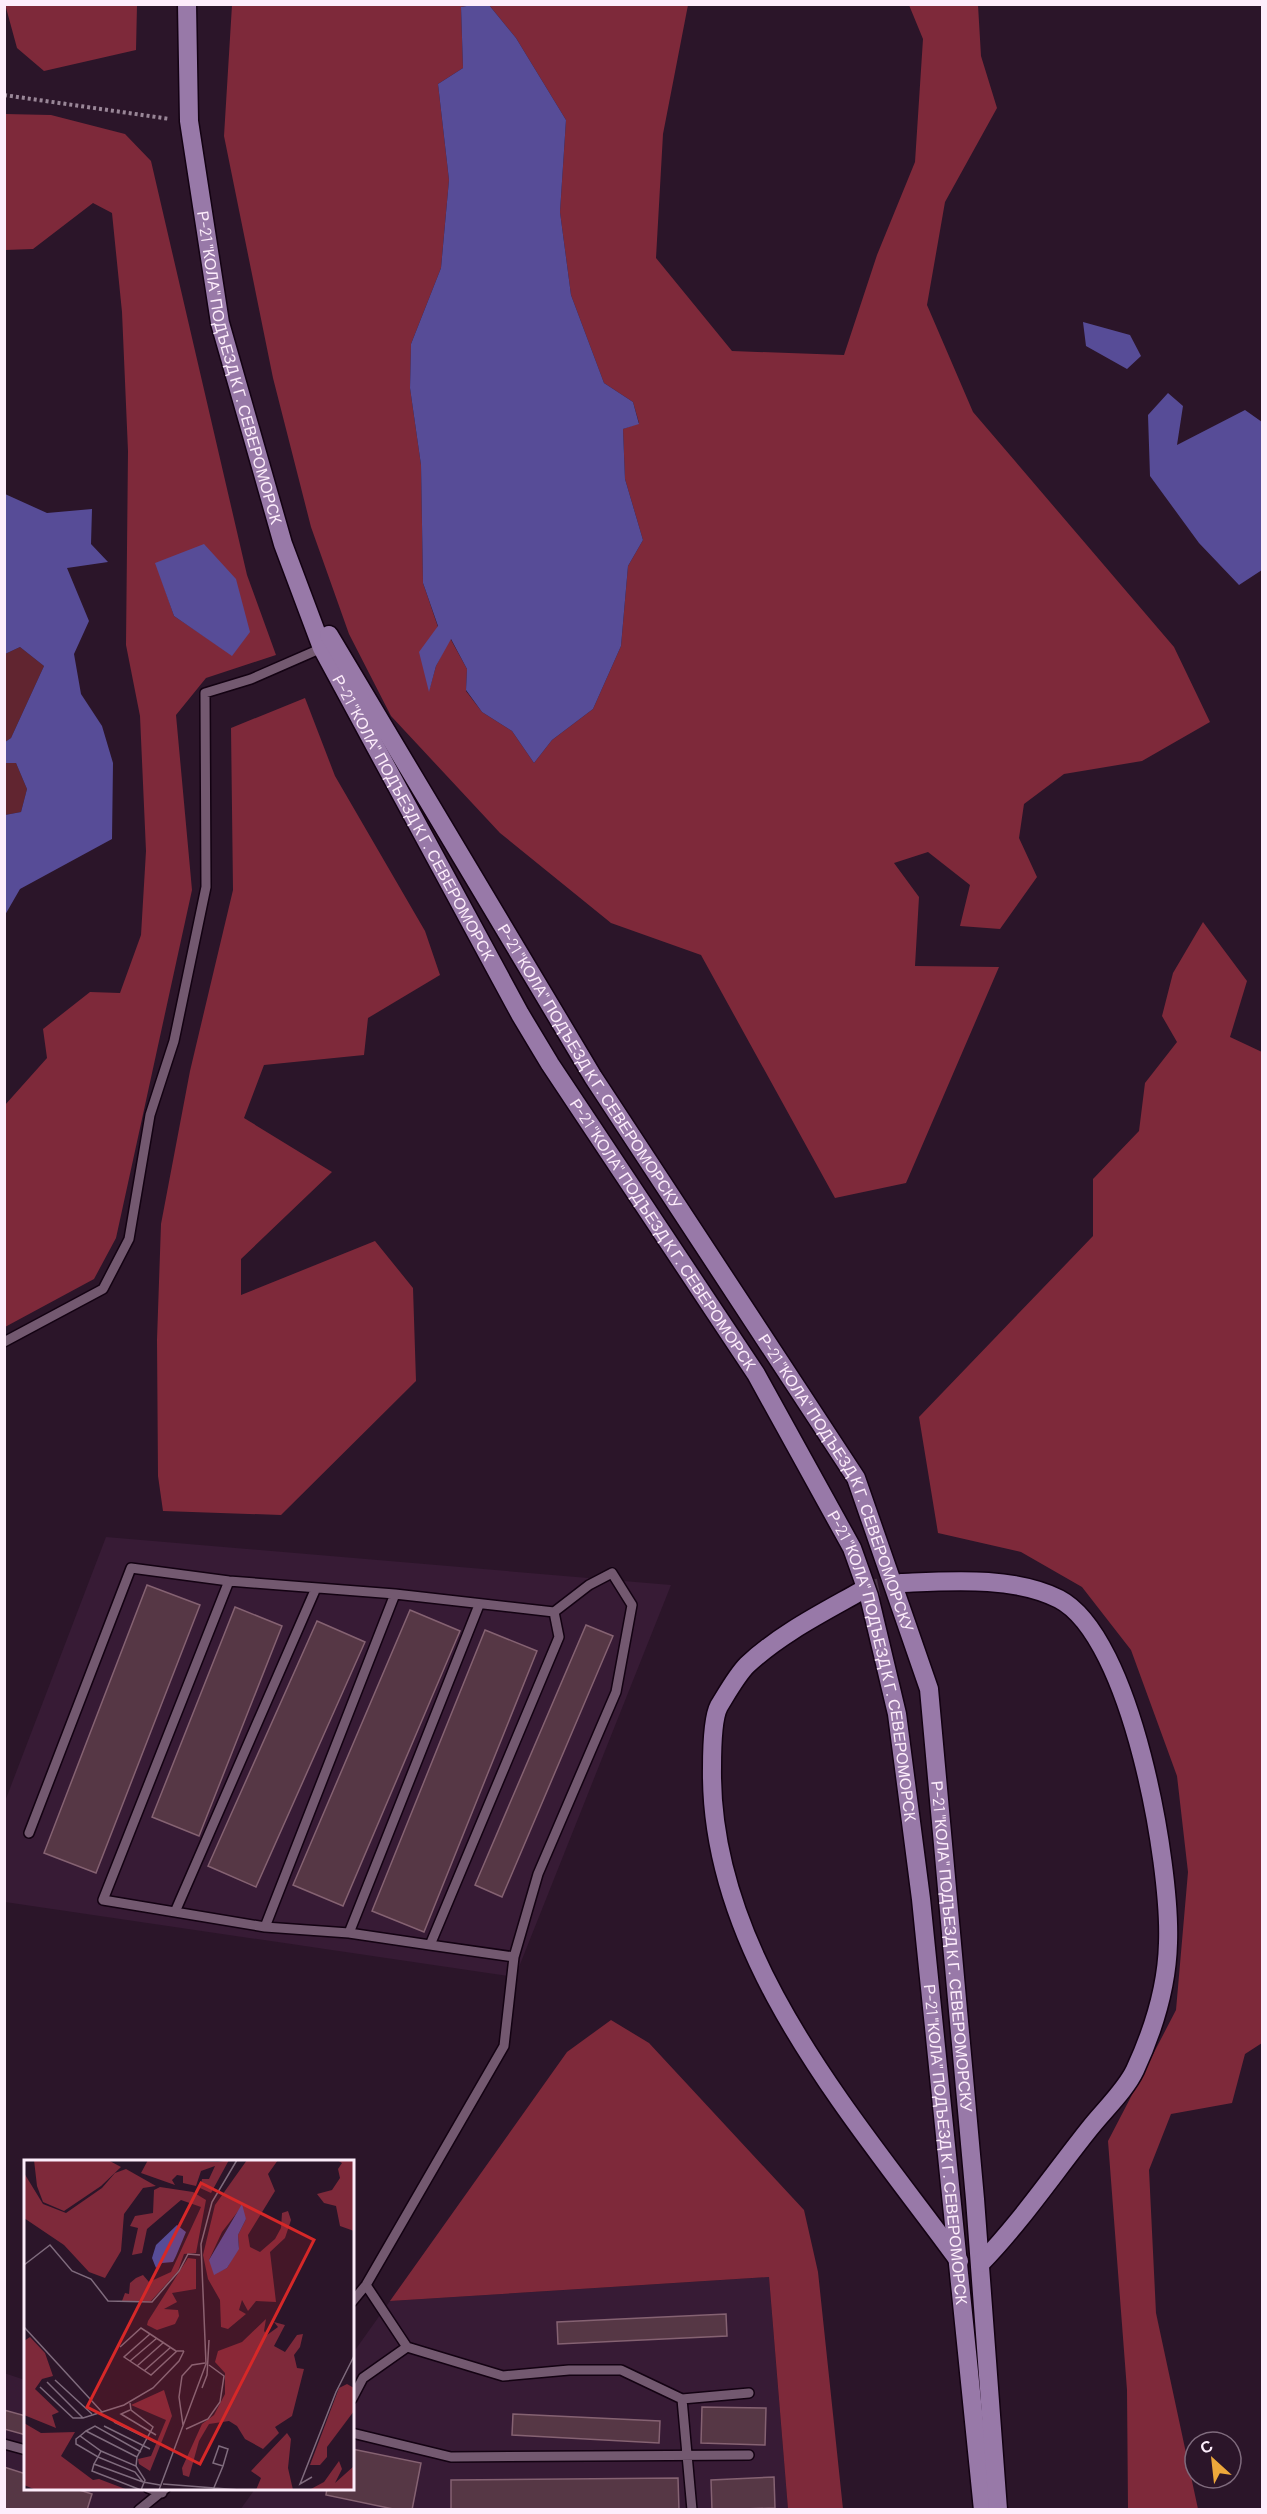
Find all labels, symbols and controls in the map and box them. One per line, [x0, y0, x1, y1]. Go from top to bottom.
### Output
street label: Р-21 "КОЛА" ПОДЪЕЗД К Г. СЕВЕРОМОРСК [194, 209, 287, 527]
street label: Р-21 "КОЛА" ПОДЪЕЗД К Г. СЕВЕРОМОРСК [329, 671, 499, 964]
street label: Р-21 "КОЛА" ПОДЪЕЗД К Г. СЕВЕРОМОРСКУ [495, 920, 687, 1212]
street label: Р-21 "КОЛА" ПОДЪЕЗД К Г. СЕВЕРОМОРСК [566, 1095, 761, 1374]
street label: Р-21 "КОЛА" ПОДЪЕЗД К Г. СЕВЕРОМОРСКУ [755, 1330, 919, 1635]
street label: Р-21 "КОЛА" ПОДЪЕЗД К Г. СЕВЕРОМОРСК [824, 1507, 921, 1823]
street label: Р-21 "КОЛА" ПОДЪЕЗД К Г. СЕВЕРОМОРСКУ [928, 1780, 977, 2113]
street label: Р-21 "КОЛА" ПОДЪЕЗД К Г. СЕВЕРОМОРСК [921, 1983, 972, 2306]
inset map [24, 2160, 354, 2490]
north arrow [1183, 2430, 1243, 2490]
text: С [1196, 2435, 1216, 2457]

